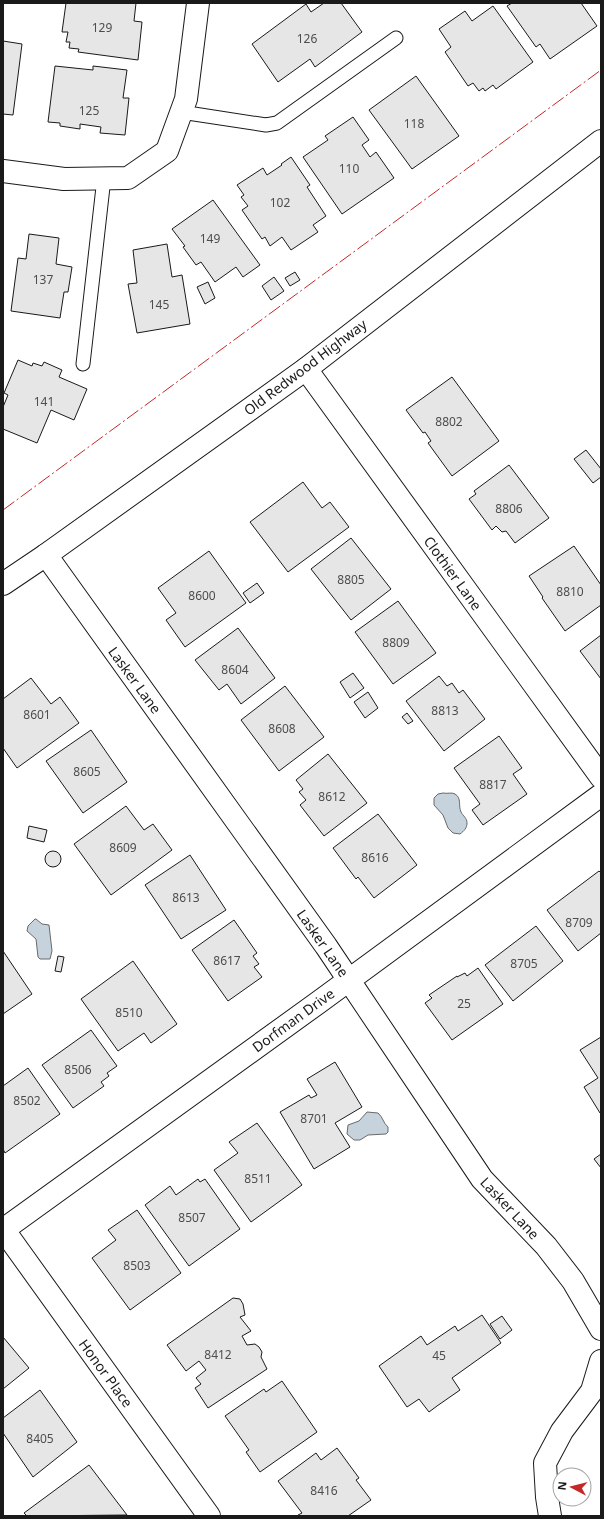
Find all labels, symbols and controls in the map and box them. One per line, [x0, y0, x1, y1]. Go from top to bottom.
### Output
house number: 129 [92, 19, 112, 36]
house number: 126 [297, 30, 317, 47]
house number: 125 [79, 102, 99, 119]
house number: 118 [404, 115, 424, 132]
house number: 110 [339, 160, 359, 177]
house number: 102 [270, 194, 290, 211]
house number: 149 [200, 230, 220, 247]
house number: 137 [33, 271, 53, 288]
house number: 145 [149, 296, 169, 313]
street label: Old Redwood Highway [240, 314, 371, 420]
house number: 141 [34, 393, 54, 410]
house number: 8802 [435, 413, 463, 430]
house number: 8806 [495, 500, 523, 517]
street label: Clothier Lane [420, 532, 486, 614]
house number: 8805 [337, 571, 365, 588]
house number: 8810 [556, 583, 584, 600]
house number: 8600 [188, 587, 216, 604]
house number: 8809 [382, 634, 410, 651]
street label: Lasker Lane [104, 643, 166, 717]
house number: 8604 [221, 661, 249, 678]
house number: 8813 [431, 702, 459, 719]
house number: 8601 [23, 706, 51, 723]
house number: 8608 [268, 720, 296, 737]
house number: 8605 [73, 763, 101, 780]
house number: 8817 [479, 776, 507, 793]
house number: 8612 [318, 788, 346, 805]
house number: 8609 [109, 839, 137, 856]
house number: 8616 [361, 849, 389, 866]
house number: 8613 [172, 889, 200, 906]
street label: Lasker Lane [293, 905, 353, 981]
house number: 8709 [565, 914, 593, 931]
house number: 8617 [213, 952, 241, 969]
house number: 8705 [510, 955, 538, 972]
street label: Dorfman Drive [248, 984, 338, 1056]
house number: 25 [457, 995, 471, 1012]
house number: 8510 [115, 1004, 143, 1021]
house number: 8506 [64, 1061, 92, 1078]
house number: 8502 [13, 1092, 41, 1109]
house number: 8701 [300, 1110, 328, 1127]
house number: 8511 [244, 1170, 272, 1187]
street label: Lasker Lane [476, 1173, 544, 1243]
house number: 8507 [178, 1209, 206, 1226]
house number: 8503 [123, 1257, 151, 1274]
street label: Honor Place [75, 1335, 137, 1411]
house number: 8412 [204, 1346, 232, 1363]
house number: 45 [432, 1347, 446, 1364]
house number: 8405 [26, 1430, 54, 1447]
north arrow [552, 1467, 592, 1507]
text: N [554, 1480, 570, 1491]
house number: 8416 [310, 1482, 338, 1499]

